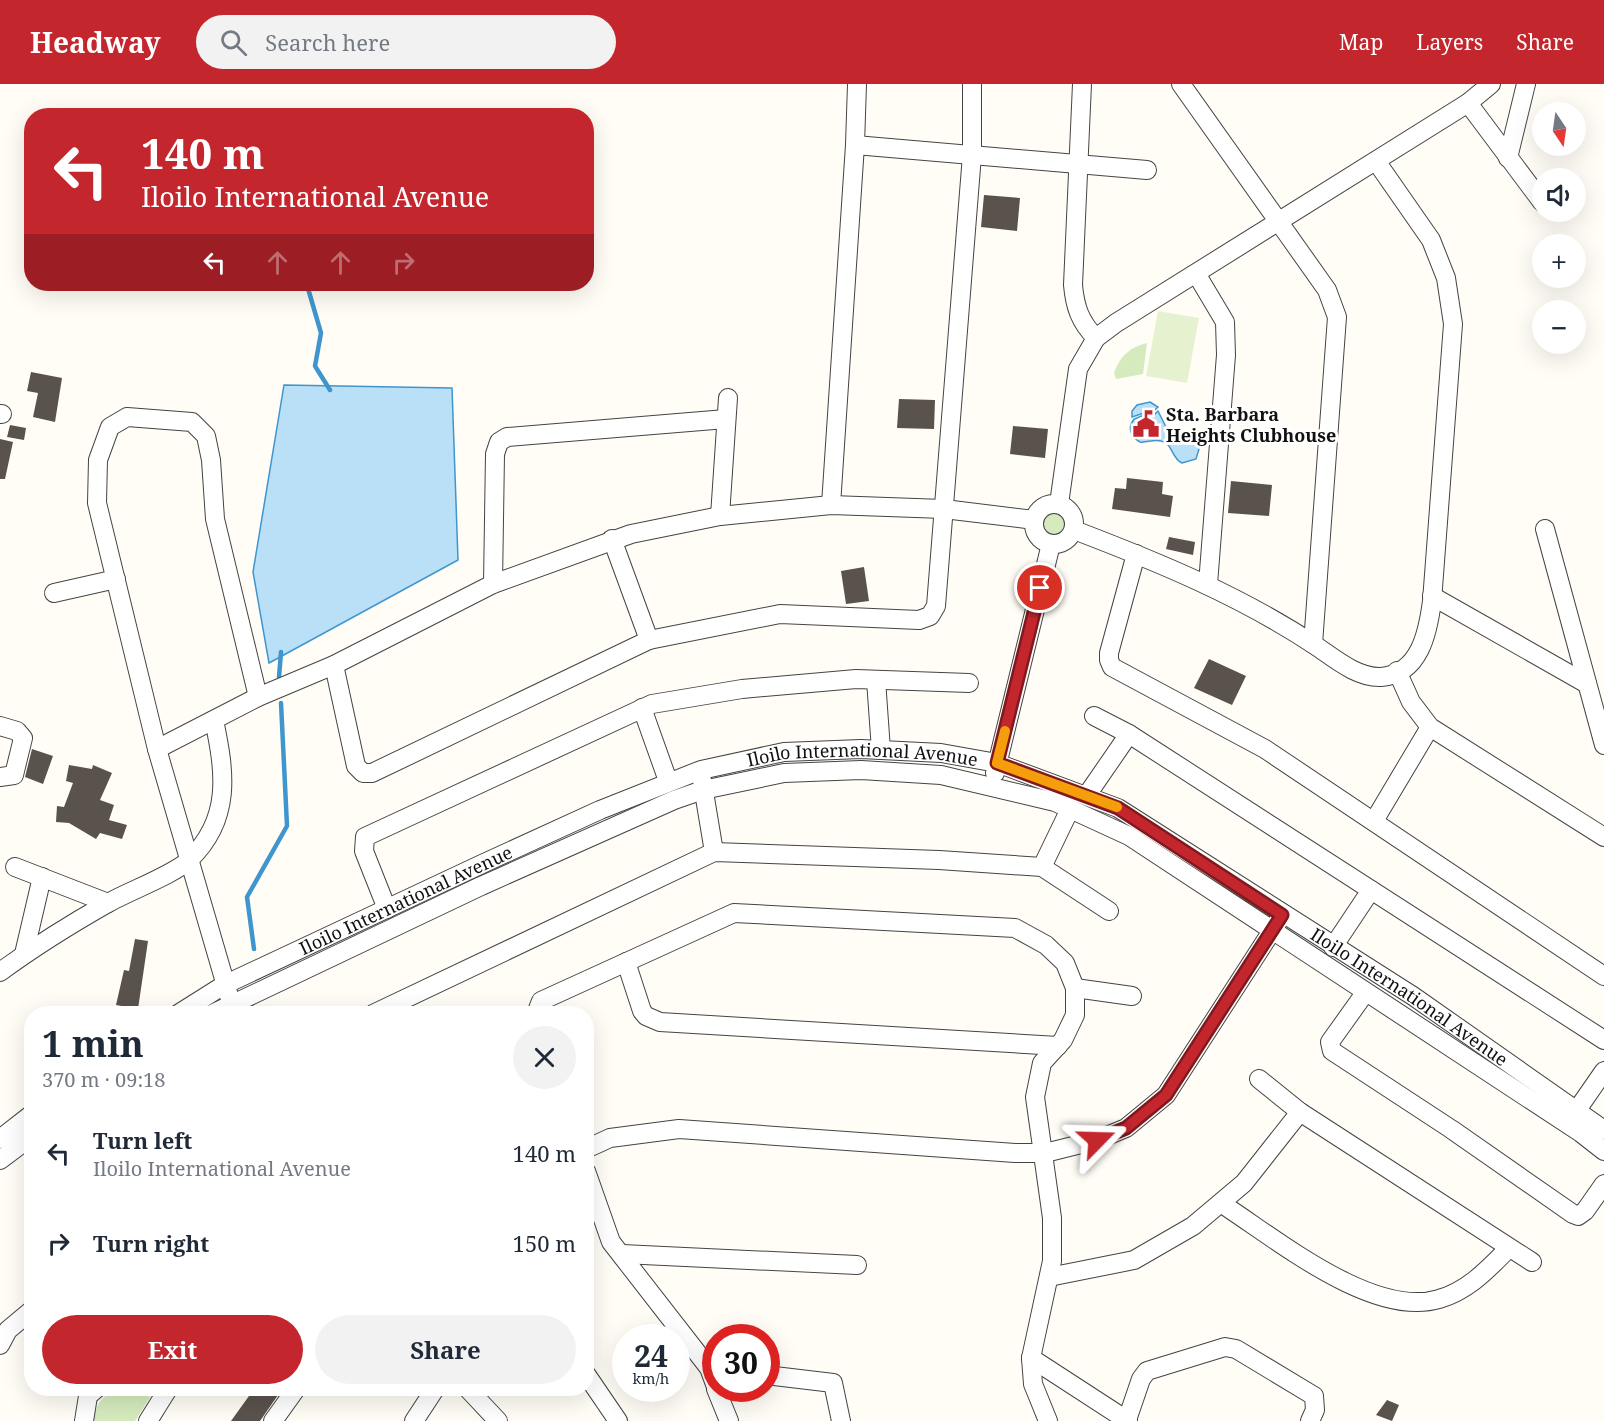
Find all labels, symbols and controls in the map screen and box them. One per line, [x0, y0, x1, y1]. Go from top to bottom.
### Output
search box [196, 15, 616, 69]
text: Headway [30, 23, 160, 61]
icon: search [217, 26, 250, 59]
text: Search here [265, 27, 390, 57]
text: Map [1339, 28, 1383, 56]
text: Layers [1416, 28, 1483, 56]
text: Share [1516, 28, 1574, 56]
north arrow [1532, 102, 1586, 156]
map controls [1532, 102, 1586, 354]
text: 140 m [141, 124, 265, 181]
icon: left [42, 132, 120, 210]
button: sound [1532, 168, 1586, 222]
text: Iloilo International Avenue [141, 178, 489, 215]
button: + [1532, 234, 1586, 288]
icon: left [198, 246, 231, 279]
icon: ahead [261, 246, 294, 279]
icon: ahead [324, 246, 357, 279]
icon: right [387, 246, 420, 279]
button: − [1532, 300, 1586, 354]
place label: Sta. Barbara Heights Clubhouse [1166, 402, 1336, 447]
public building icon: Sta. Barbara Heights Clubhouse [1131, 409, 1161, 439]
pin [1014, 562, 1065, 613]
icon: arrive [1023, 571, 1056, 604]
street label: Iloilo International Avenue [744, 737, 980, 772]
street label: Iloilo International Avenue [295, 840, 516, 960]
street label: Iloilo International Avenue [1306, 922, 1513, 1071]
text: 1 min [42, 1019, 144, 1068]
button: close [513, 1026, 576, 1089]
text: 370 m · 09:18 [42, 1066, 165, 1093]
position arrow [1065, 1108, 1129, 1172]
text: Turn left [93, 1125, 192, 1155]
icon: left [42, 1137, 75, 1170]
text: 140 m [513, 1138, 576, 1168]
text: Iloilo International Avenue [93, 1155, 351, 1182]
icon: right [42, 1227, 75, 1260]
text: Turn right [93, 1228, 209, 1258]
text: 150 m [513, 1228, 576, 1258]
button: Exit [42, 1315, 303, 1384]
button: Share [315, 1315, 576, 1384]
speed limit sign: 30 [702, 1324, 780, 1402]
text: 24 [634, 1335, 668, 1376]
text: km/h [633, 1368, 669, 1388]

